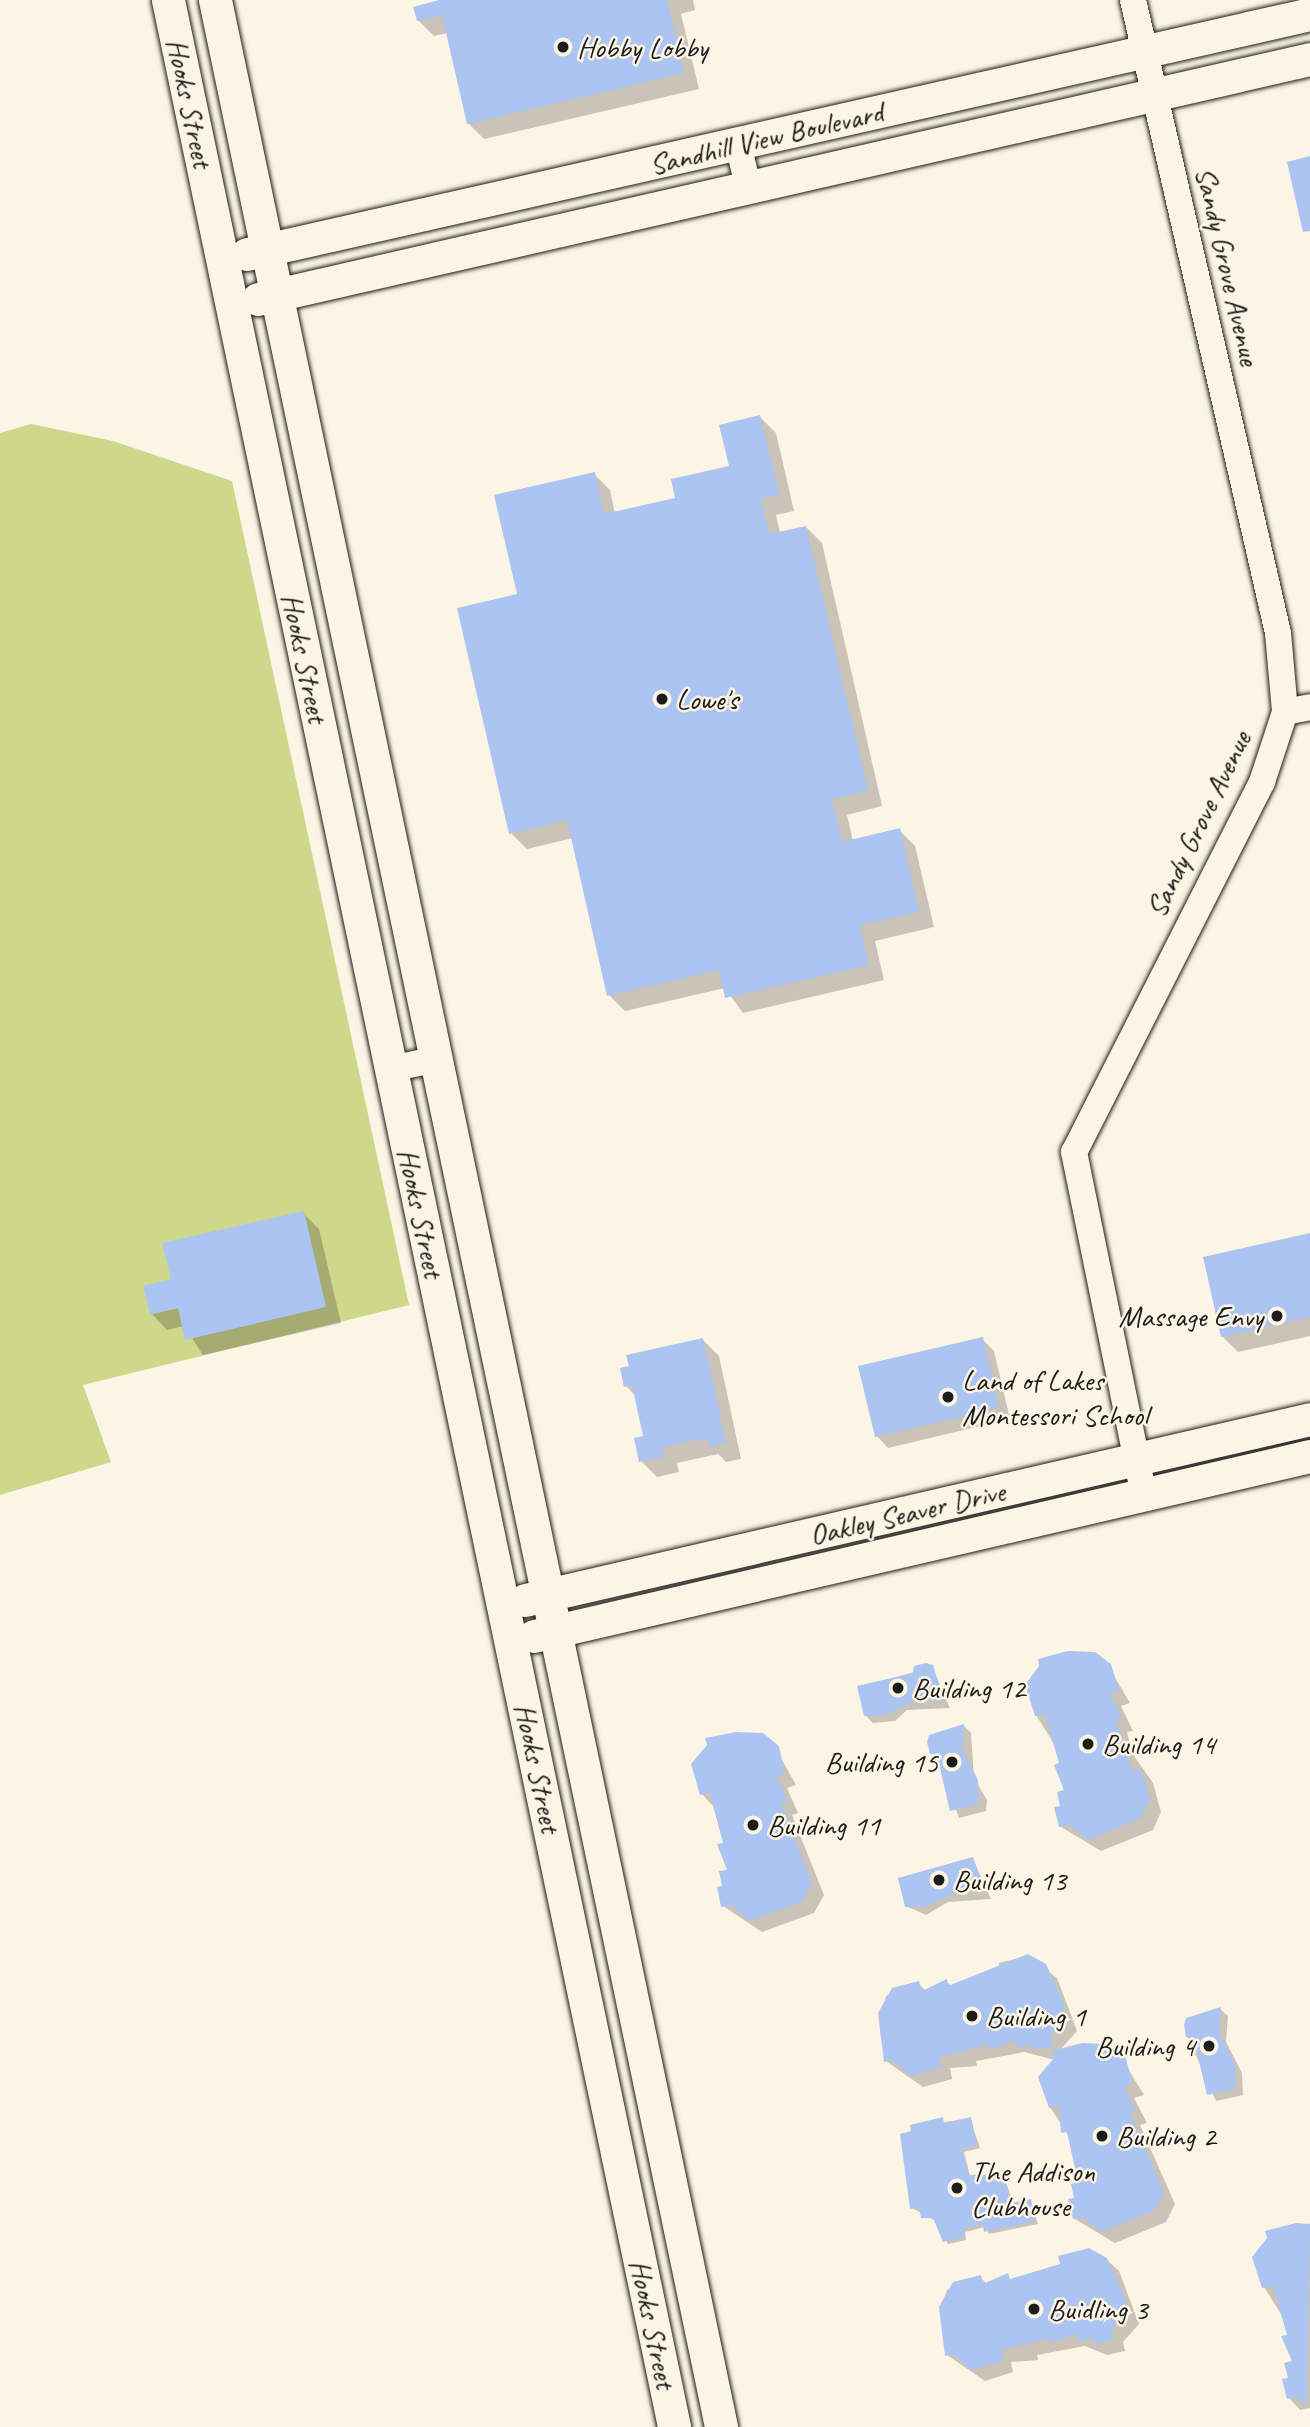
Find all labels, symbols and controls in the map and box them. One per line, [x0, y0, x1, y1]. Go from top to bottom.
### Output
place label: Hobby Lobby [577, 29, 708, 65]
street label: Hooks Street [159, 35, 221, 171]
marker: Hobby Lobby [555, 39, 571, 55]
street label: Sandhill View Boulevard [645, 93, 887, 183]
street label: Sandy Grove Avenue [1188, 164, 1268, 368]
street label: Hooks Street [274, 590, 336, 726]
place label: Lowe's [676, 681, 738, 717]
marker: Lowe's [654, 691, 670, 707]
street label: Sandy Grove Avenue [1138, 725, 1258, 923]
street label: Hooks Street [390, 1145, 452, 1281]
place label: Massage Envy [1119, 1298, 1263, 1334]
marker: Massage Envy [1269, 1308, 1285, 1324]
place label: Land of Lakes Montessori School [962, 1362, 1147, 1432]
marker: Land of Lakes Montessori School [940, 1389, 956, 1405]
street label: Oakley Seaver Drive [806, 1473, 1008, 1553]
place label: Building 12 [912, 1670, 1025, 1706]
marker: Building 12 [890, 1680, 906, 1696]
street label: Hooks Street [507, 1700, 569, 1836]
place label: Building 14 [1102, 1726, 1215, 1762]
marker: Building 14 [1080, 1736, 1096, 1752]
place label: Building 15 [825, 1744, 938, 1780]
marker: Building 15 [944, 1754, 960, 1770]
place label: Building 11 [767, 1807, 880, 1843]
marker: Building 11 [745, 1817, 761, 1833]
place label: Building 13 [953, 1862, 1066, 1898]
marker: Building 13 [931, 1872, 947, 1888]
place label: Building 1 [986, 1998, 1086, 2034]
marker: Building 1 [964, 2008, 980, 2024]
place label: Building 4 [1095, 2028, 1195, 2064]
marker: Building 4 [1201, 2038, 1217, 2054]
place label: Building 2 [1116, 2118, 1216, 2154]
marker: Building 2 [1094, 2128, 1110, 2144]
place label: The Addison Clubhouse [971, 2153, 1095, 2224]
marker: The Addison Clubhouse [949, 2180, 965, 2196]
street label: Hooks Street [622, 2256, 684, 2392]
place label: Buidling 3 [1048, 2291, 1148, 2327]
marker: Buidling 3 [1026, 2301, 1042, 2317]

